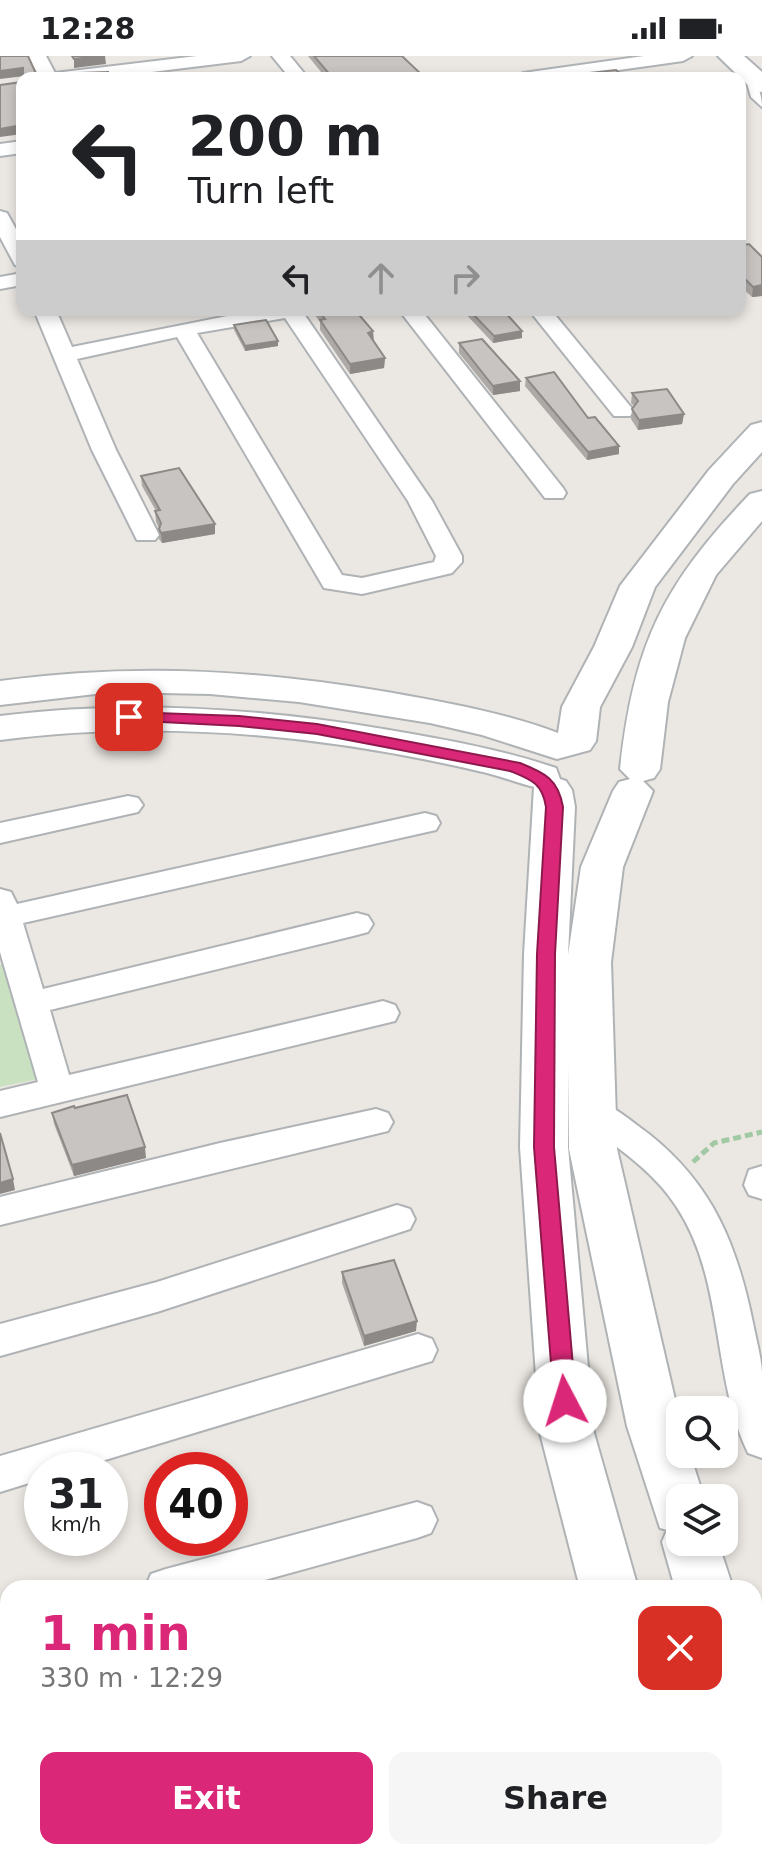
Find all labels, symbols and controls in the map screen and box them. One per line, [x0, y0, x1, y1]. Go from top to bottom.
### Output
text: 12:28 [40, 11, 136, 46]
text: 200 m [188, 103, 383, 168]
icon: left [56, 104, 160, 208]
text: Turn left [188, 170, 334, 211]
icon: left [275, 256, 319, 300]
icon: ahead [359, 256, 403, 300]
icon: right [443, 256, 487, 300]
pin [95, 683, 163, 751]
icon: arrive [107, 695, 151, 739]
position arrow [523, 1359, 607, 1443]
map controls [666, 1396, 738, 1556]
button: search [666, 1396, 738, 1468]
speed limit sign: 40 [144, 1452, 248, 1556]
text: 31 [48, 1471, 104, 1517]
button: layers [666, 1484, 738, 1556]
text: km/h [51, 1512, 101, 1536]
text: 1 min [40, 1605, 191, 1661]
button: close [638, 1606, 722, 1690]
text: 330 m · 12:29 [40, 1663, 223, 1693]
button: Exit [40, 1752, 373, 1844]
button: Share [389, 1752, 722, 1844]

